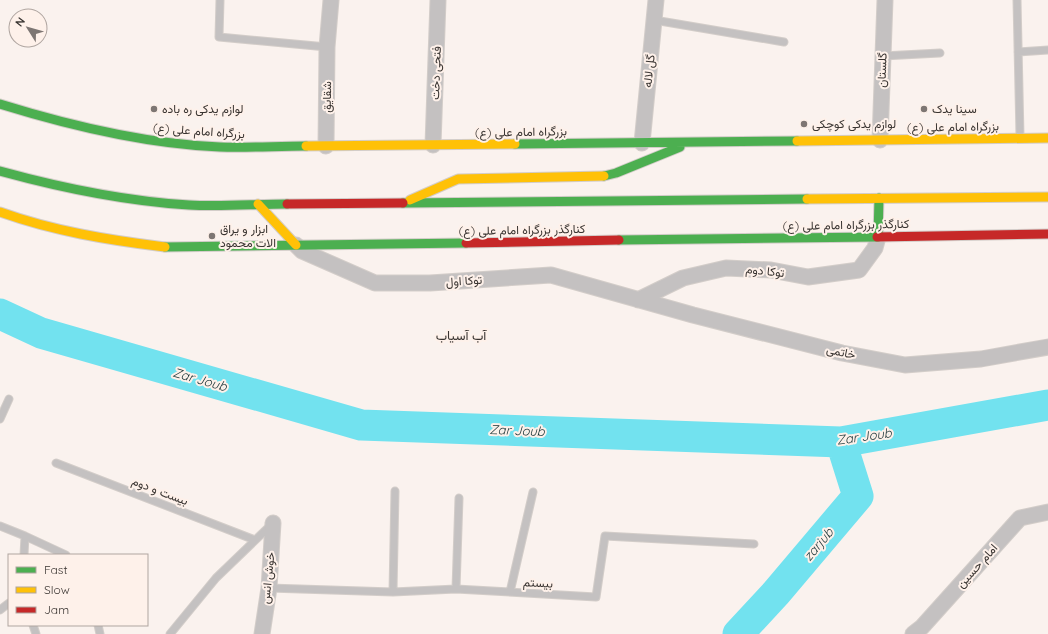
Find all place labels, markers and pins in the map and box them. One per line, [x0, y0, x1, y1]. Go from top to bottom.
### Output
place label: لوازم یدکی ره باده [162, 101, 244, 117]
place label: سینا یدک [932, 101, 977, 116]
marker: لوازم یدکی ره باده [149, 104, 159, 114]
marker: سینا یدک [919, 104, 929, 114]
place label: لوازم یدکی کوچکی [812, 116, 896, 132]
marker: لوازم یدکی کوچکی [799, 119, 809, 129]
place label: ابزار و یراق الات محمود [220, 221, 276, 251]
marker: ابزار و یراق الات محمود [207, 231, 217, 241]

